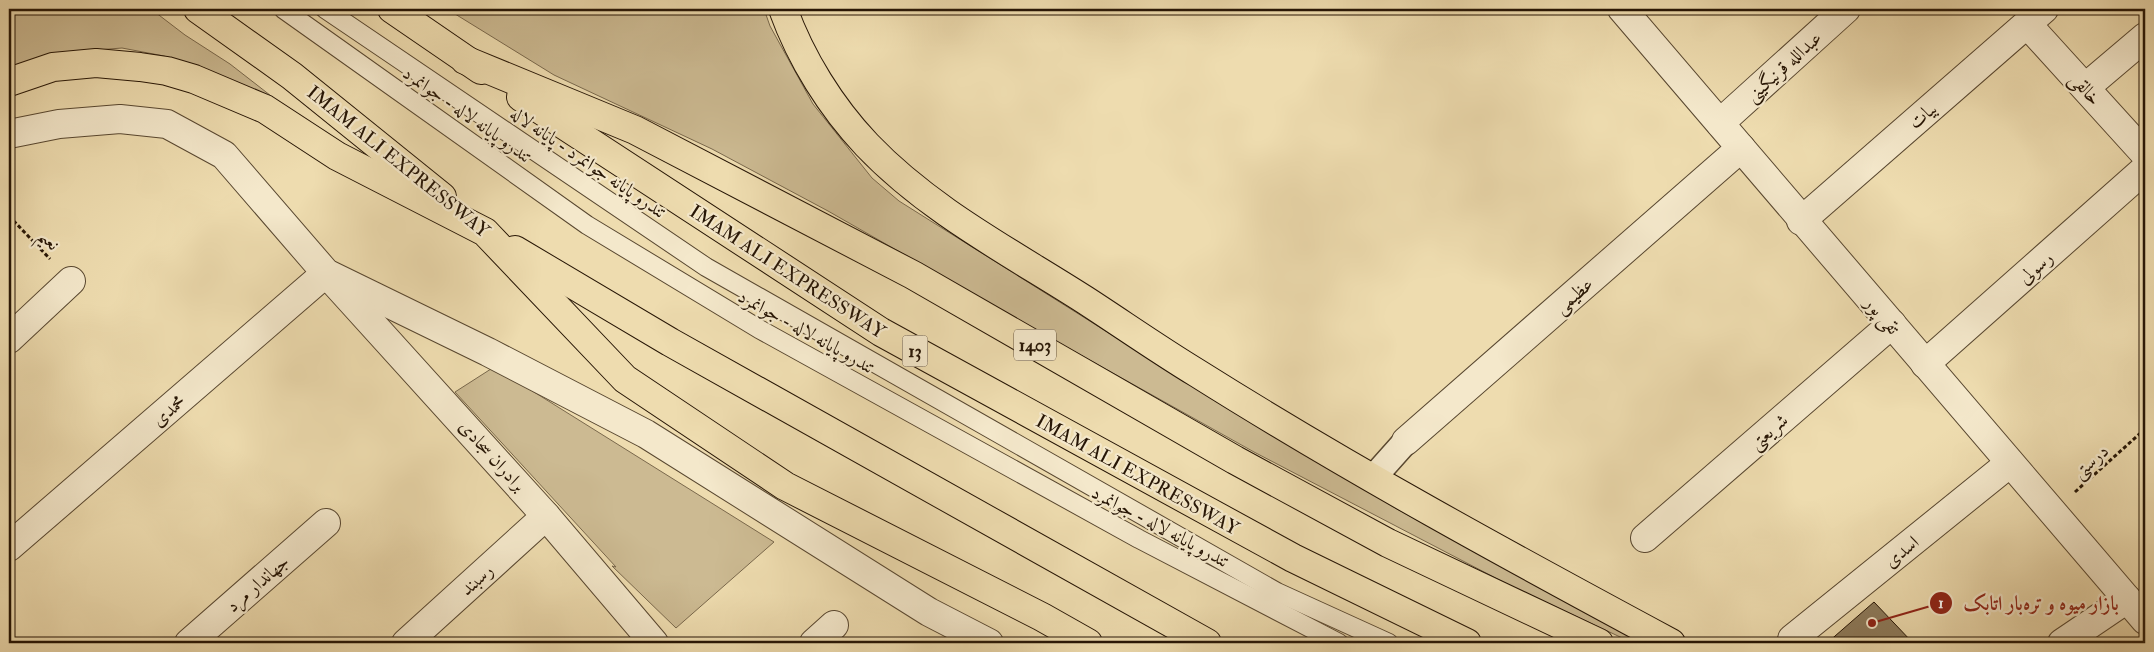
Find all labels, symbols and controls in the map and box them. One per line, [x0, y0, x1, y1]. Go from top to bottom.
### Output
street label: عبدالله قرنیگینی [1740, 25, 1828, 108]
street label: تندرو پایانه لاله - جوانمرد [397, 61, 537, 169]
street label: خالقی [2063, 67, 2106, 111]
street label: IMAM ALI EXPRESSWAY [302, 80, 496, 244]
street label: بیات [1904, 97, 1942, 135]
street label: تندرو پایانه جوانمرد - پایانه لاله [505, 101, 671, 225]
street label: IMAM ALI EXPRESSWAY [685, 199, 891, 345]
street label: نعیم [28, 224, 65, 261]
street label: رسولی [2013, 246, 2058, 289]
street label: عظیمی [1549, 272, 1599, 320]
street label: تندرو پایانه لاله - جوانمرد [733, 284, 879, 380]
street label: تقی پور [1857, 290, 1905, 341]
road number: 1403 [1014, 330, 1056, 360]
road number: 13 [902, 336, 928, 366]
street label: محمدی [147, 389, 191, 432]
street label: شریعتی [1744, 408, 1794, 456]
street label: IMAM ALI EXPRESSWAY [1032, 409, 1244, 541]
street label: برادران سجادی [454, 415, 531, 497]
street label: درستی [2067, 439, 2115, 485]
street label: تندرو پایانه لاله - جوانمرد [1087, 480, 1234, 574]
street label: اسدی [1879, 530, 1924, 573]
street label: جهاندار مرد [221, 550, 295, 619]
street label: رسبند [455, 559, 498, 601]
callout: بازار میوه و تره‌بار اتابک [1928, 585, 2129, 620]
text: بازار میوه و تره‌بار اتابک [1963, 591, 2119, 616]
text: 1 [1938, 594, 1944, 613]

